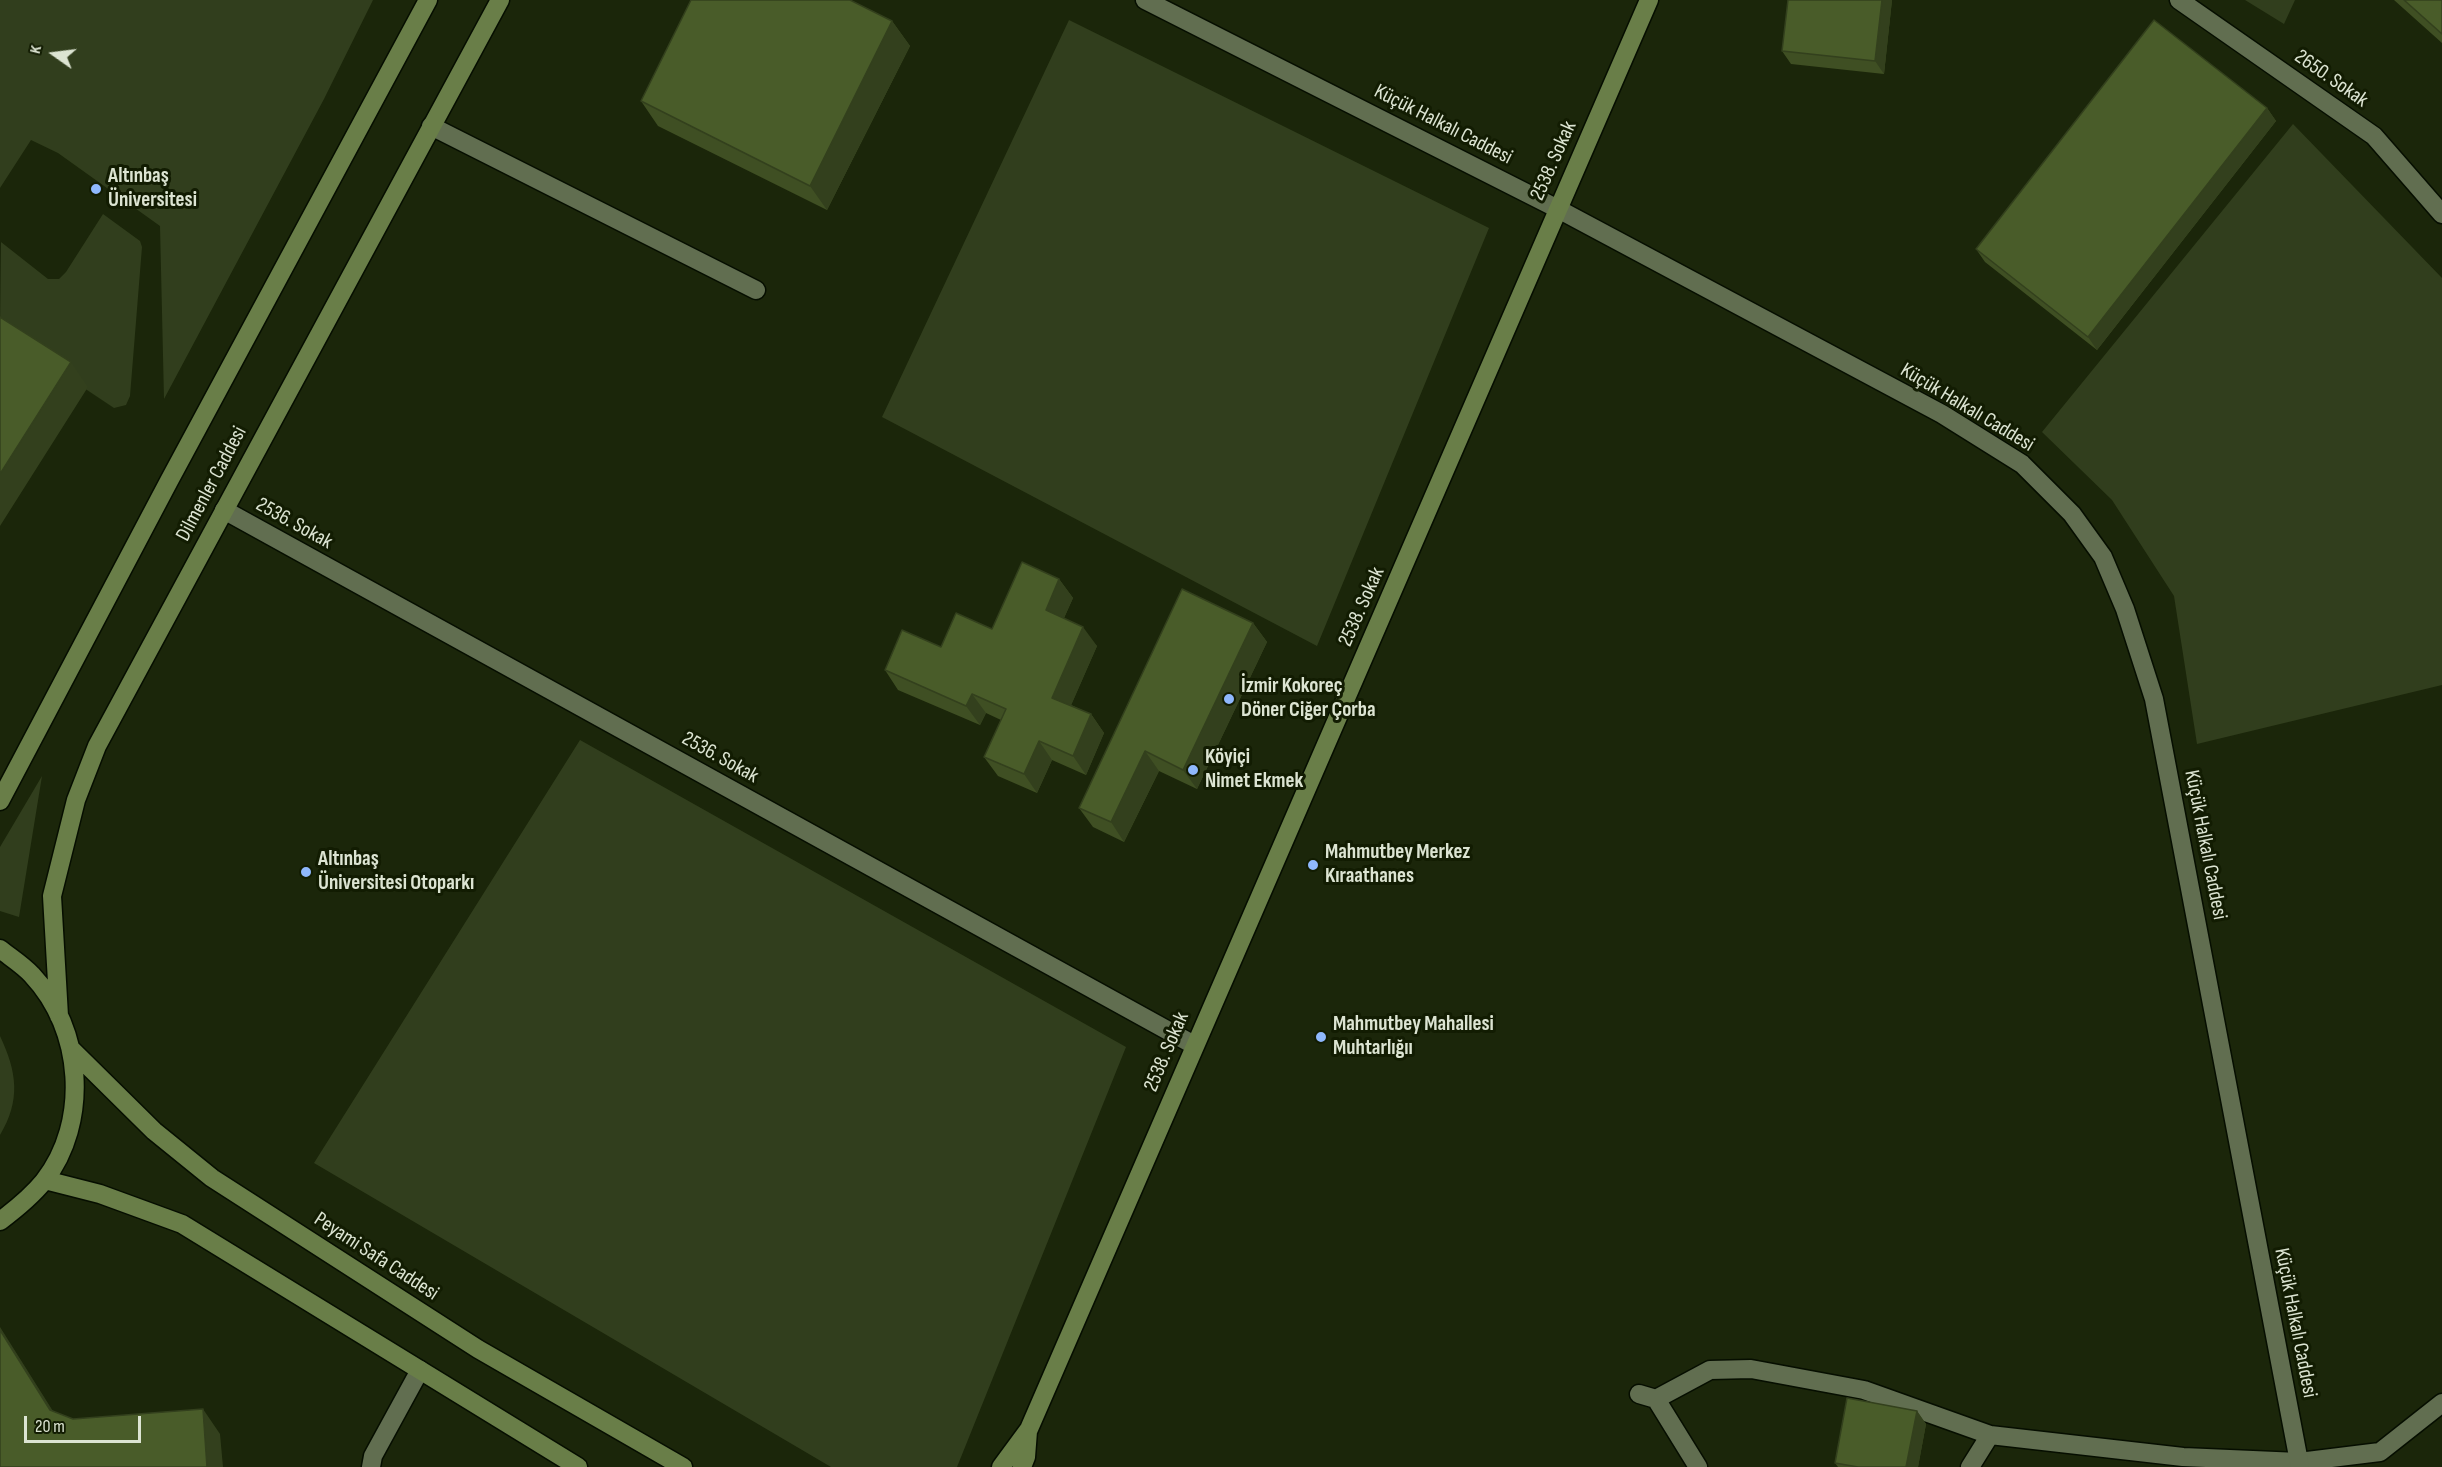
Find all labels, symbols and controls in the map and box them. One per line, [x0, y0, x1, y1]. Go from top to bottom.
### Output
north arrow [24, 24, 84, 84]
text: K [26, 43, 46, 56]
street label: 2650. Sokak [2289, 45, 2373, 113]
street label: Küçük Halkalı Caddesi [1370, 79, 1516, 171]
street label: 2538. Sokak [1525, 117, 1583, 205]
place label: Altınbaş Üniversitesi [108, 164, 197, 214]
marker: Altınbaş Üniversitesi [89, 182, 103, 196]
street label: Küçük Halkalı Caddesi [1895, 358, 2039, 458]
street label: Dilmenler Caddesi [171, 422, 253, 546]
street label: 2536. Sokak [251, 493, 337, 555]
street label: 2538. Sokak [1333, 563, 1391, 651]
place label: İzmir Kokoreç Döner Ciğer Çorba [1241, 674, 1376, 724]
marker: İzmir Kokoreç Döner Ciğer Çorba [1222, 692, 1236, 706]
street label: 2536. Sokak [677, 727, 763, 789]
place label: Köyiçi Nimet Ekmek [1205, 745, 1303, 795]
marker: Köyiçi Nimet Ekmek [1186, 763, 1200, 777]
street label: Küçük Halkalı Caddesi [2178, 768, 2232, 922]
place label: Mahmutbey Merkez Kıraathanes [1325, 840, 1470, 890]
place label: Altınbaş Üniversitesi Otoparkı [318, 847, 474, 897]
marker: Mahmutbey Merkez Kıraathanes [1306, 858, 1320, 872]
marker: Altınbaş Üniversitesi Otoparkı [299, 865, 313, 879]
street label: 2538. Sokak [1139, 1008, 1195, 1096]
place label: Mahmutbey Mahallesi Muhtarlığıı [1333, 1012, 1494, 1062]
marker: Mahmutbey Mahallesi Muhtarlığıı [1314, 1030, 1328, 1044]
street label: Peyami Safa Caddesi [309, 1207, 443, 1307]
street label: Küçük Halkalı Caddesi [2268, 1246, 2322, 1400]
scale bar [27, 1404, 144, 1442]
text: 20 m [35, 1416, 65, 1437]

